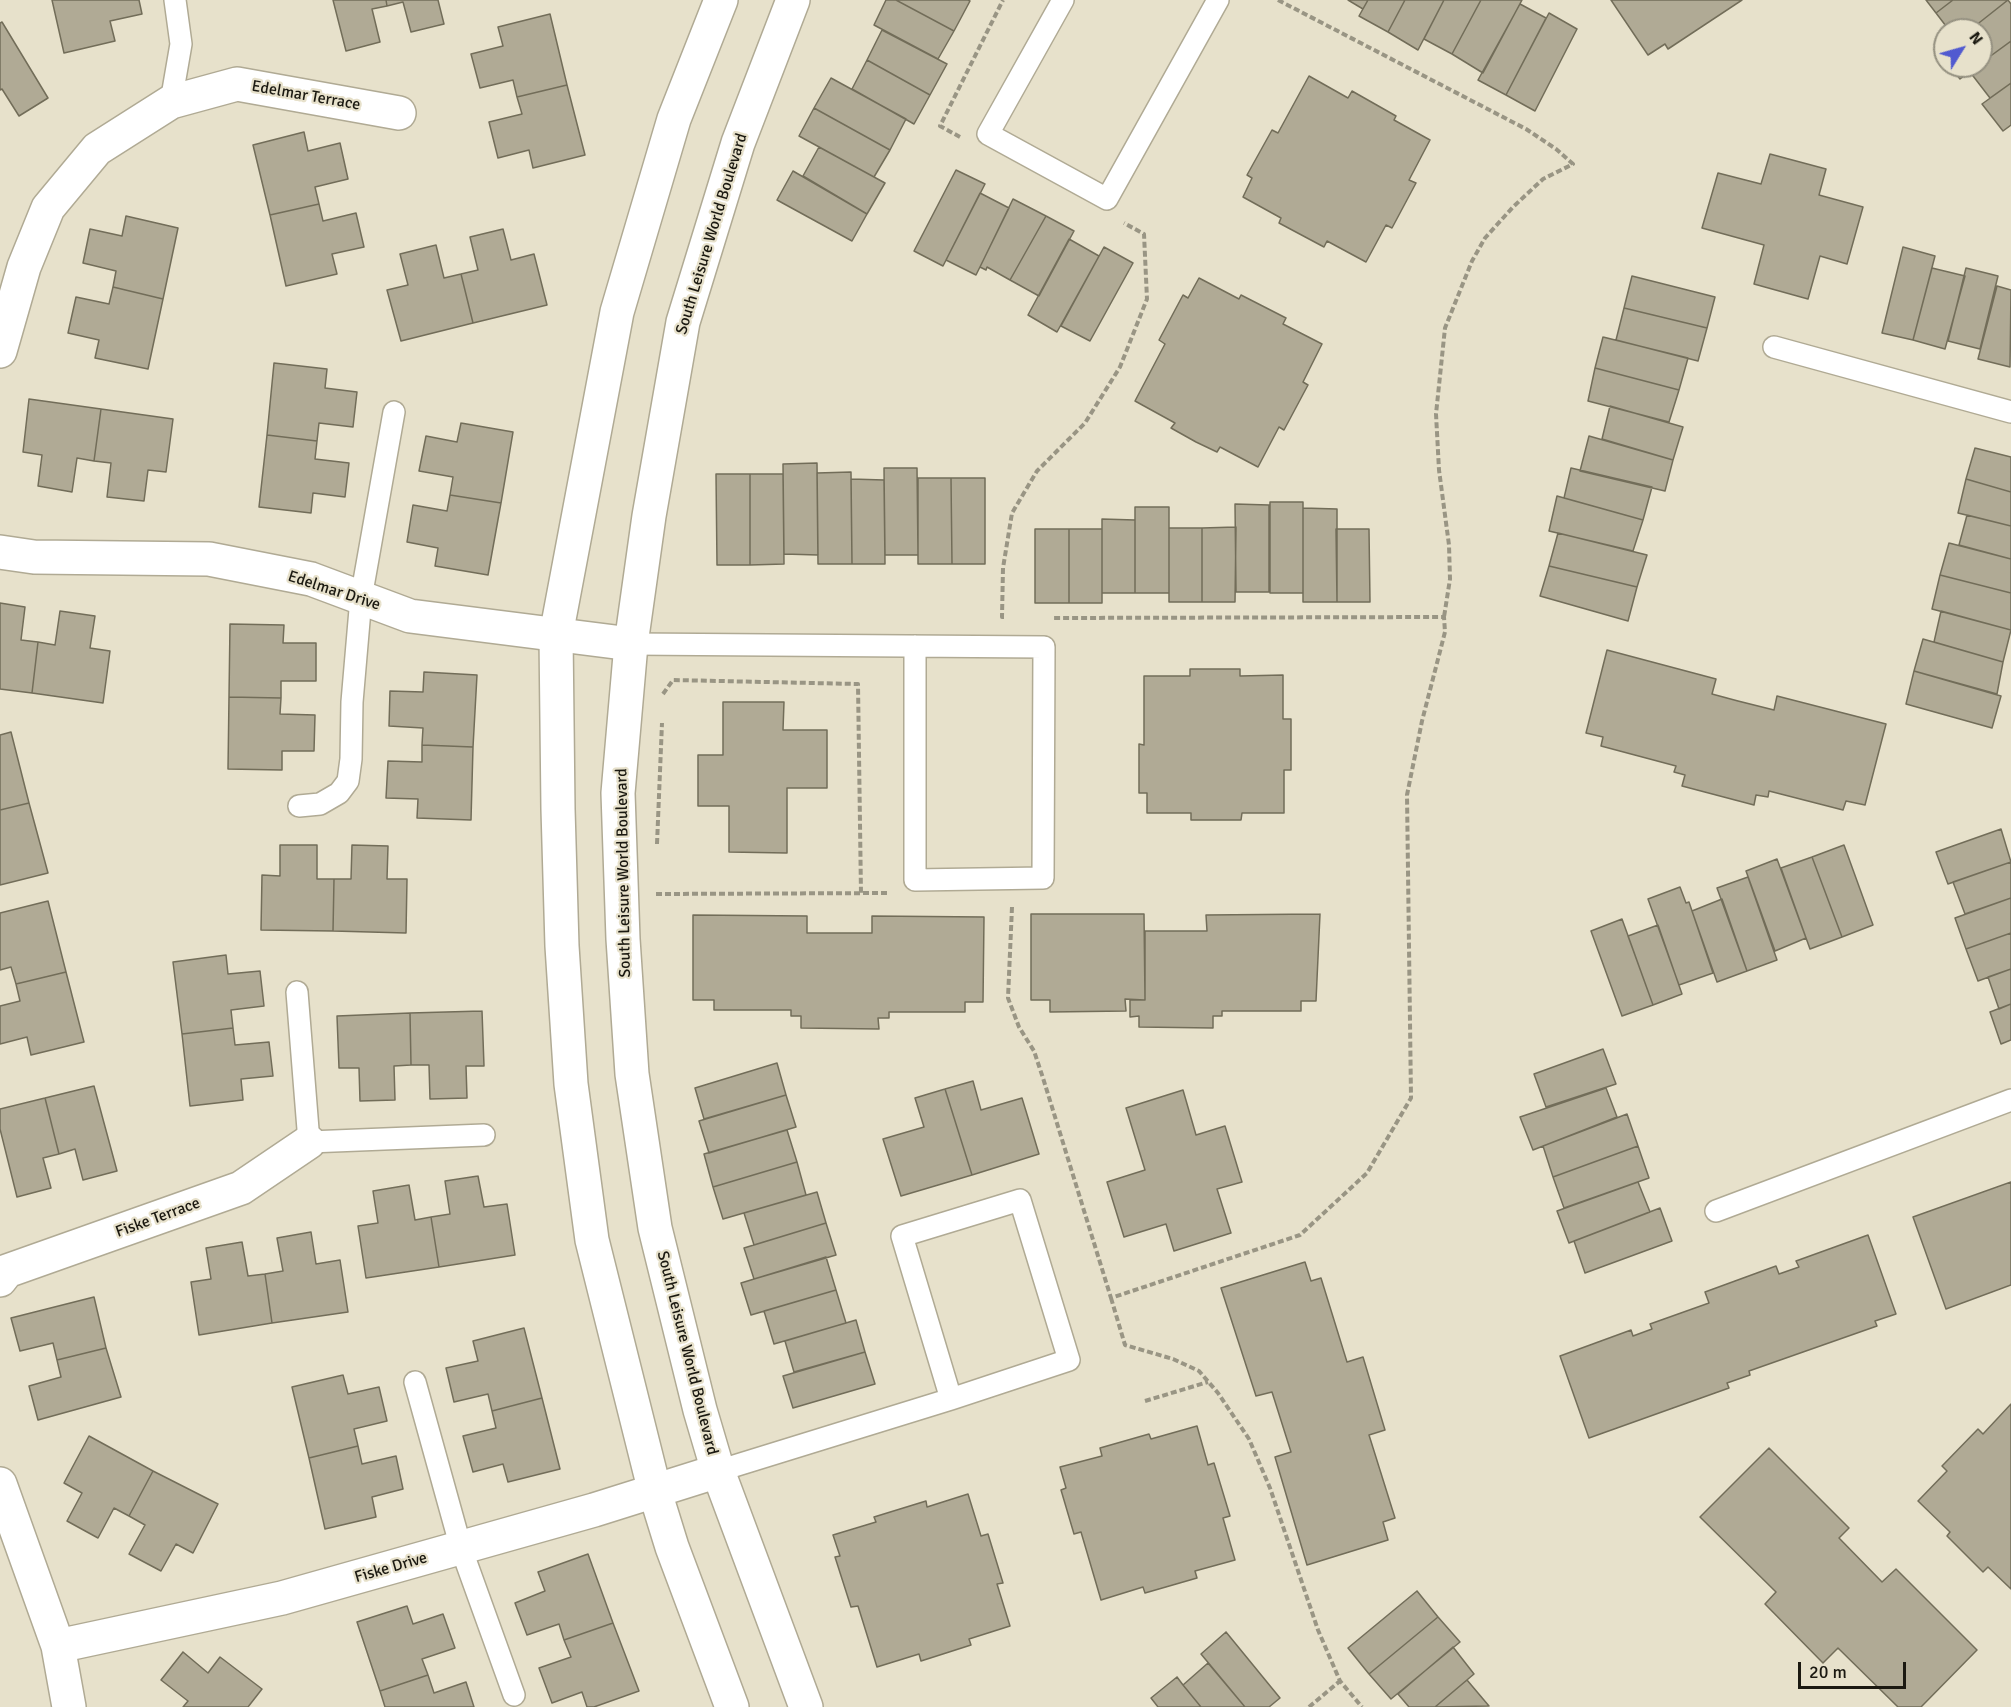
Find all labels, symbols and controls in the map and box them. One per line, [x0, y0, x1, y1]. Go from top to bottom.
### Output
north arrow [1933, 18, 1993, 78]
text: N [1964, 28, 1987, 49]
street label: Edelmar Terrace [250, 77, 362, 115]
street label: South Leisure World Boulevard [672, 131, 752, 337]
street label: Edelmar Drive [285, 567, 383, 615]
street label: South Leisure World Boulevard [613, 768, 635, 978]
street label: Fiske Terrace [113, 1194, 203, 1242]
street label: South Leisure World Boulevard [652, 1249, 722, 1457]
street label: Fiske Drive [352, 1548, 430, 1588]
scale bar [1801, 1650, 1909, 1688]
text: 20 m [1809, 1661, 1847, 1683]

